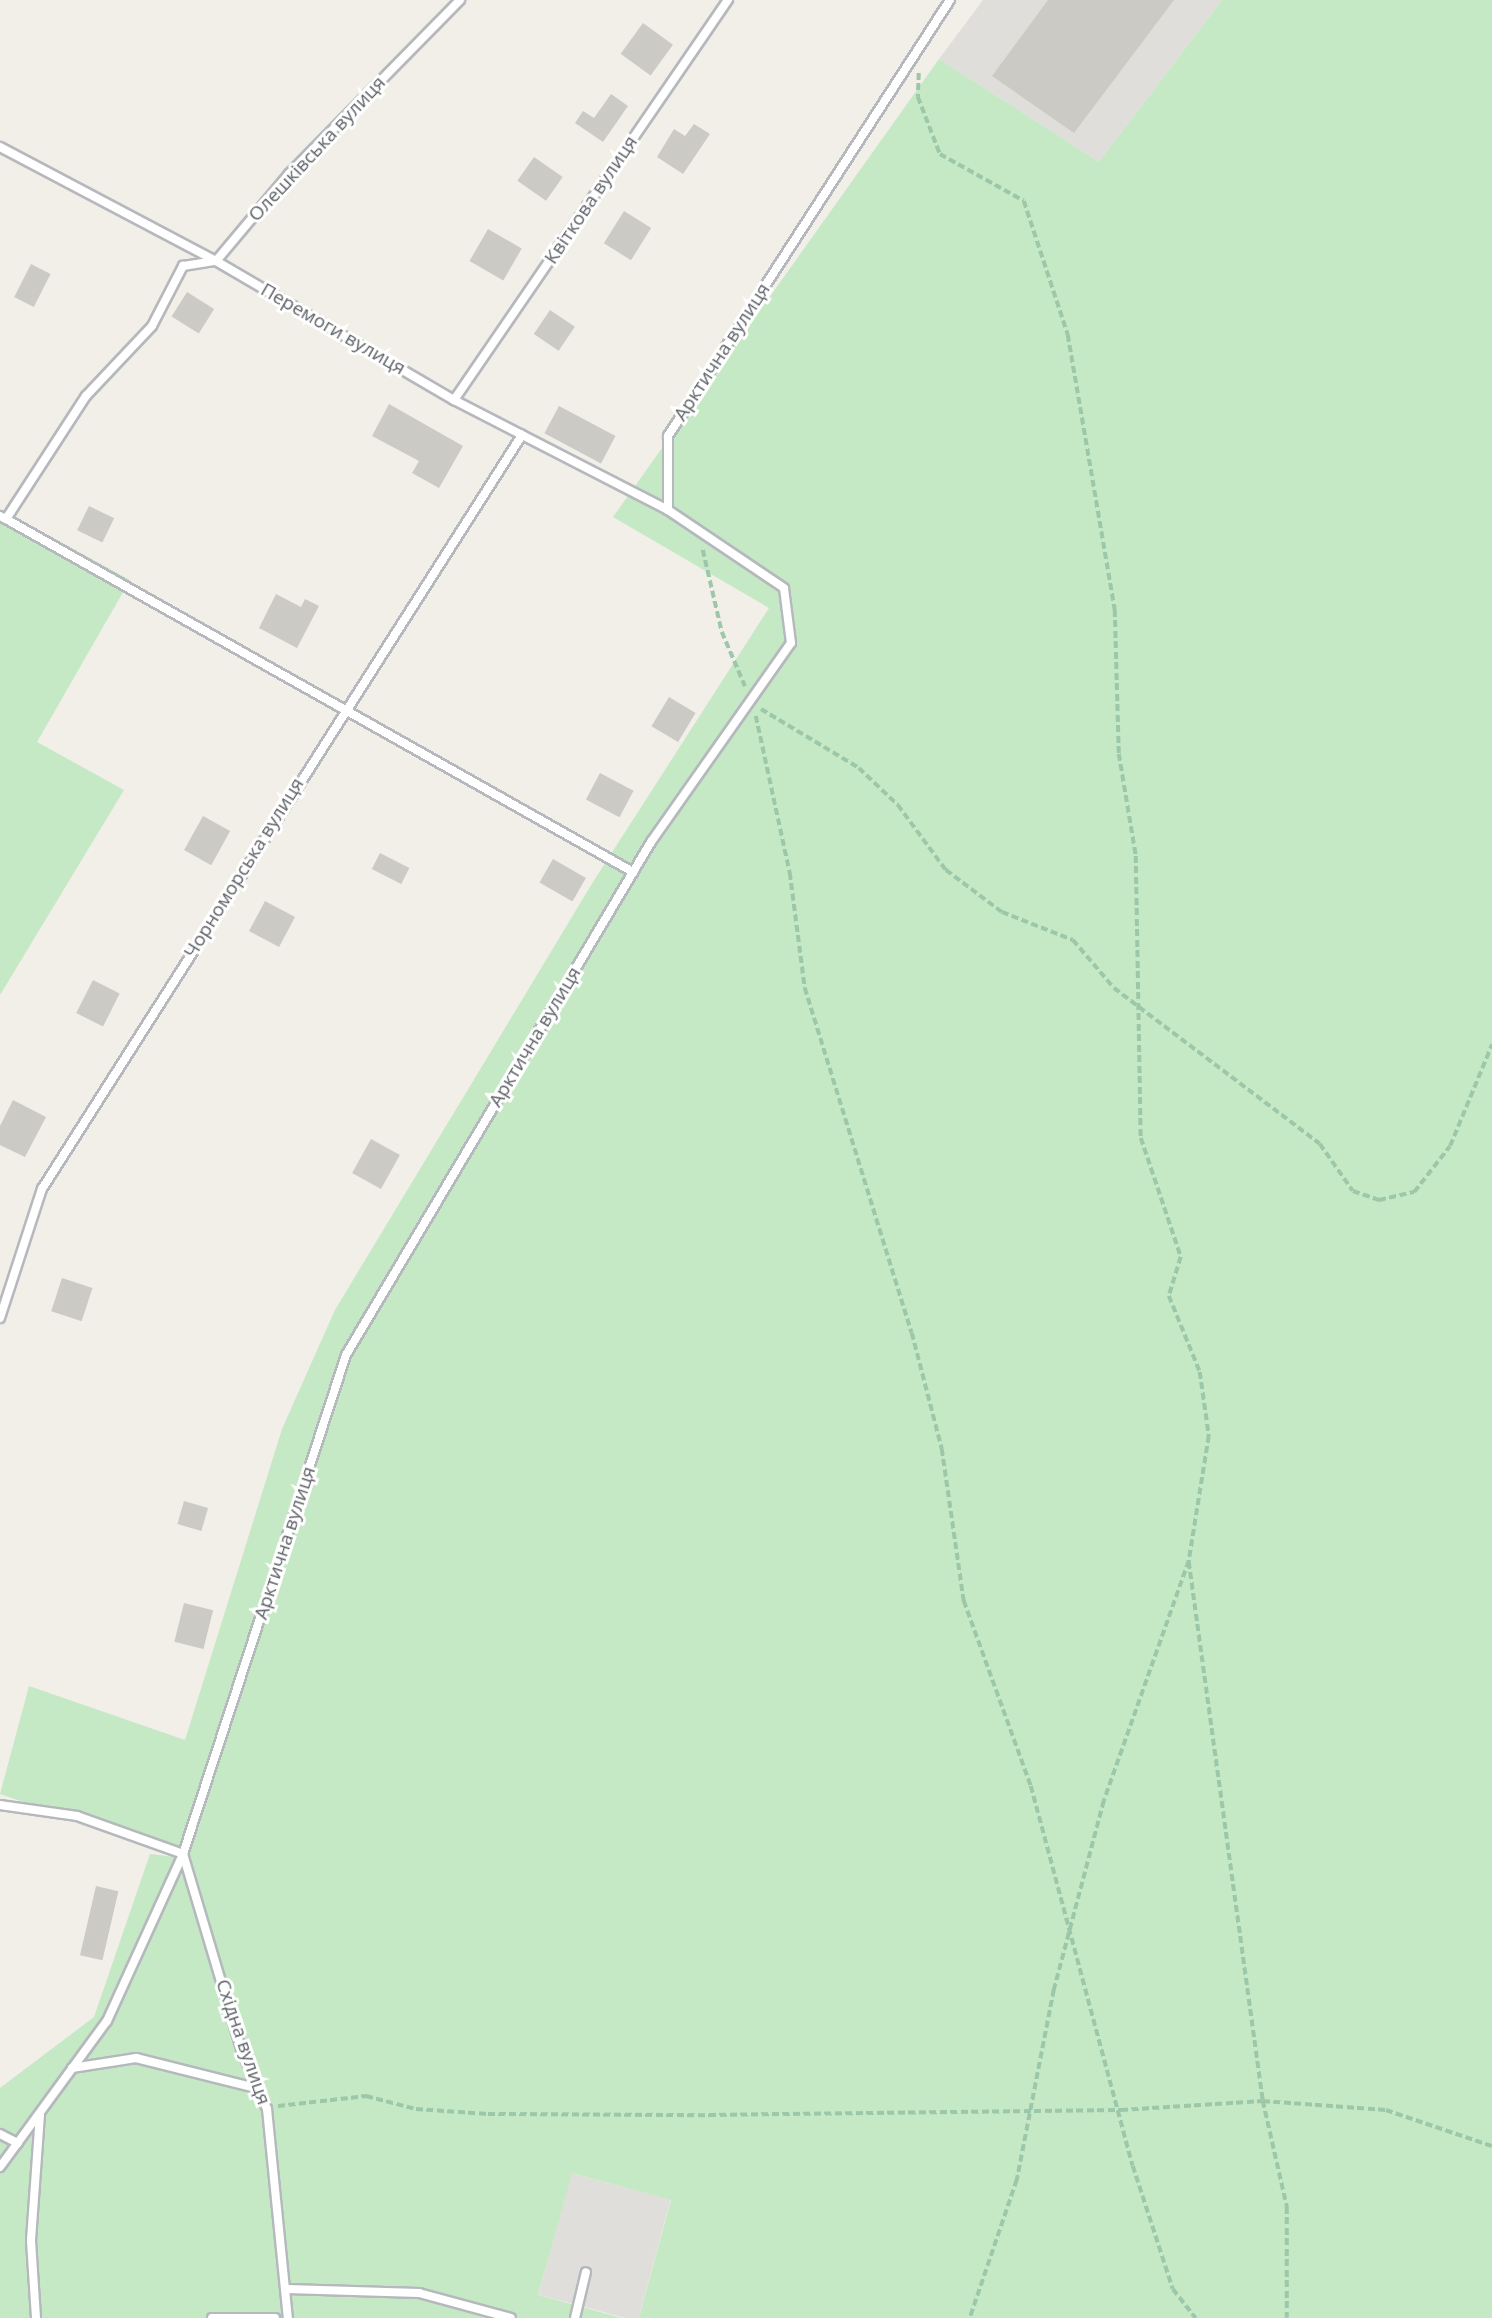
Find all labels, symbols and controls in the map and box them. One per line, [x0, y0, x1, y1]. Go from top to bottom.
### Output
street label: Олешківська вулиця [244, 72, 390, 226]
street label: Квіткова вулиця [540, 132, 642, 268]
street label: Перемоги вулиця [257, 278, 409, 380]
street label: Арктична вулиця [669, 279, 775, 425]
street label: Чорноморська вулиця [179, 774, 309, 962]
street label: Арктична вулиця [484, 963, 586, 1111]
street label: Арктична вулиця [250, 1464, 320, 1622]
street label: Східна вулиця [211, 1976, 275, 2108]

